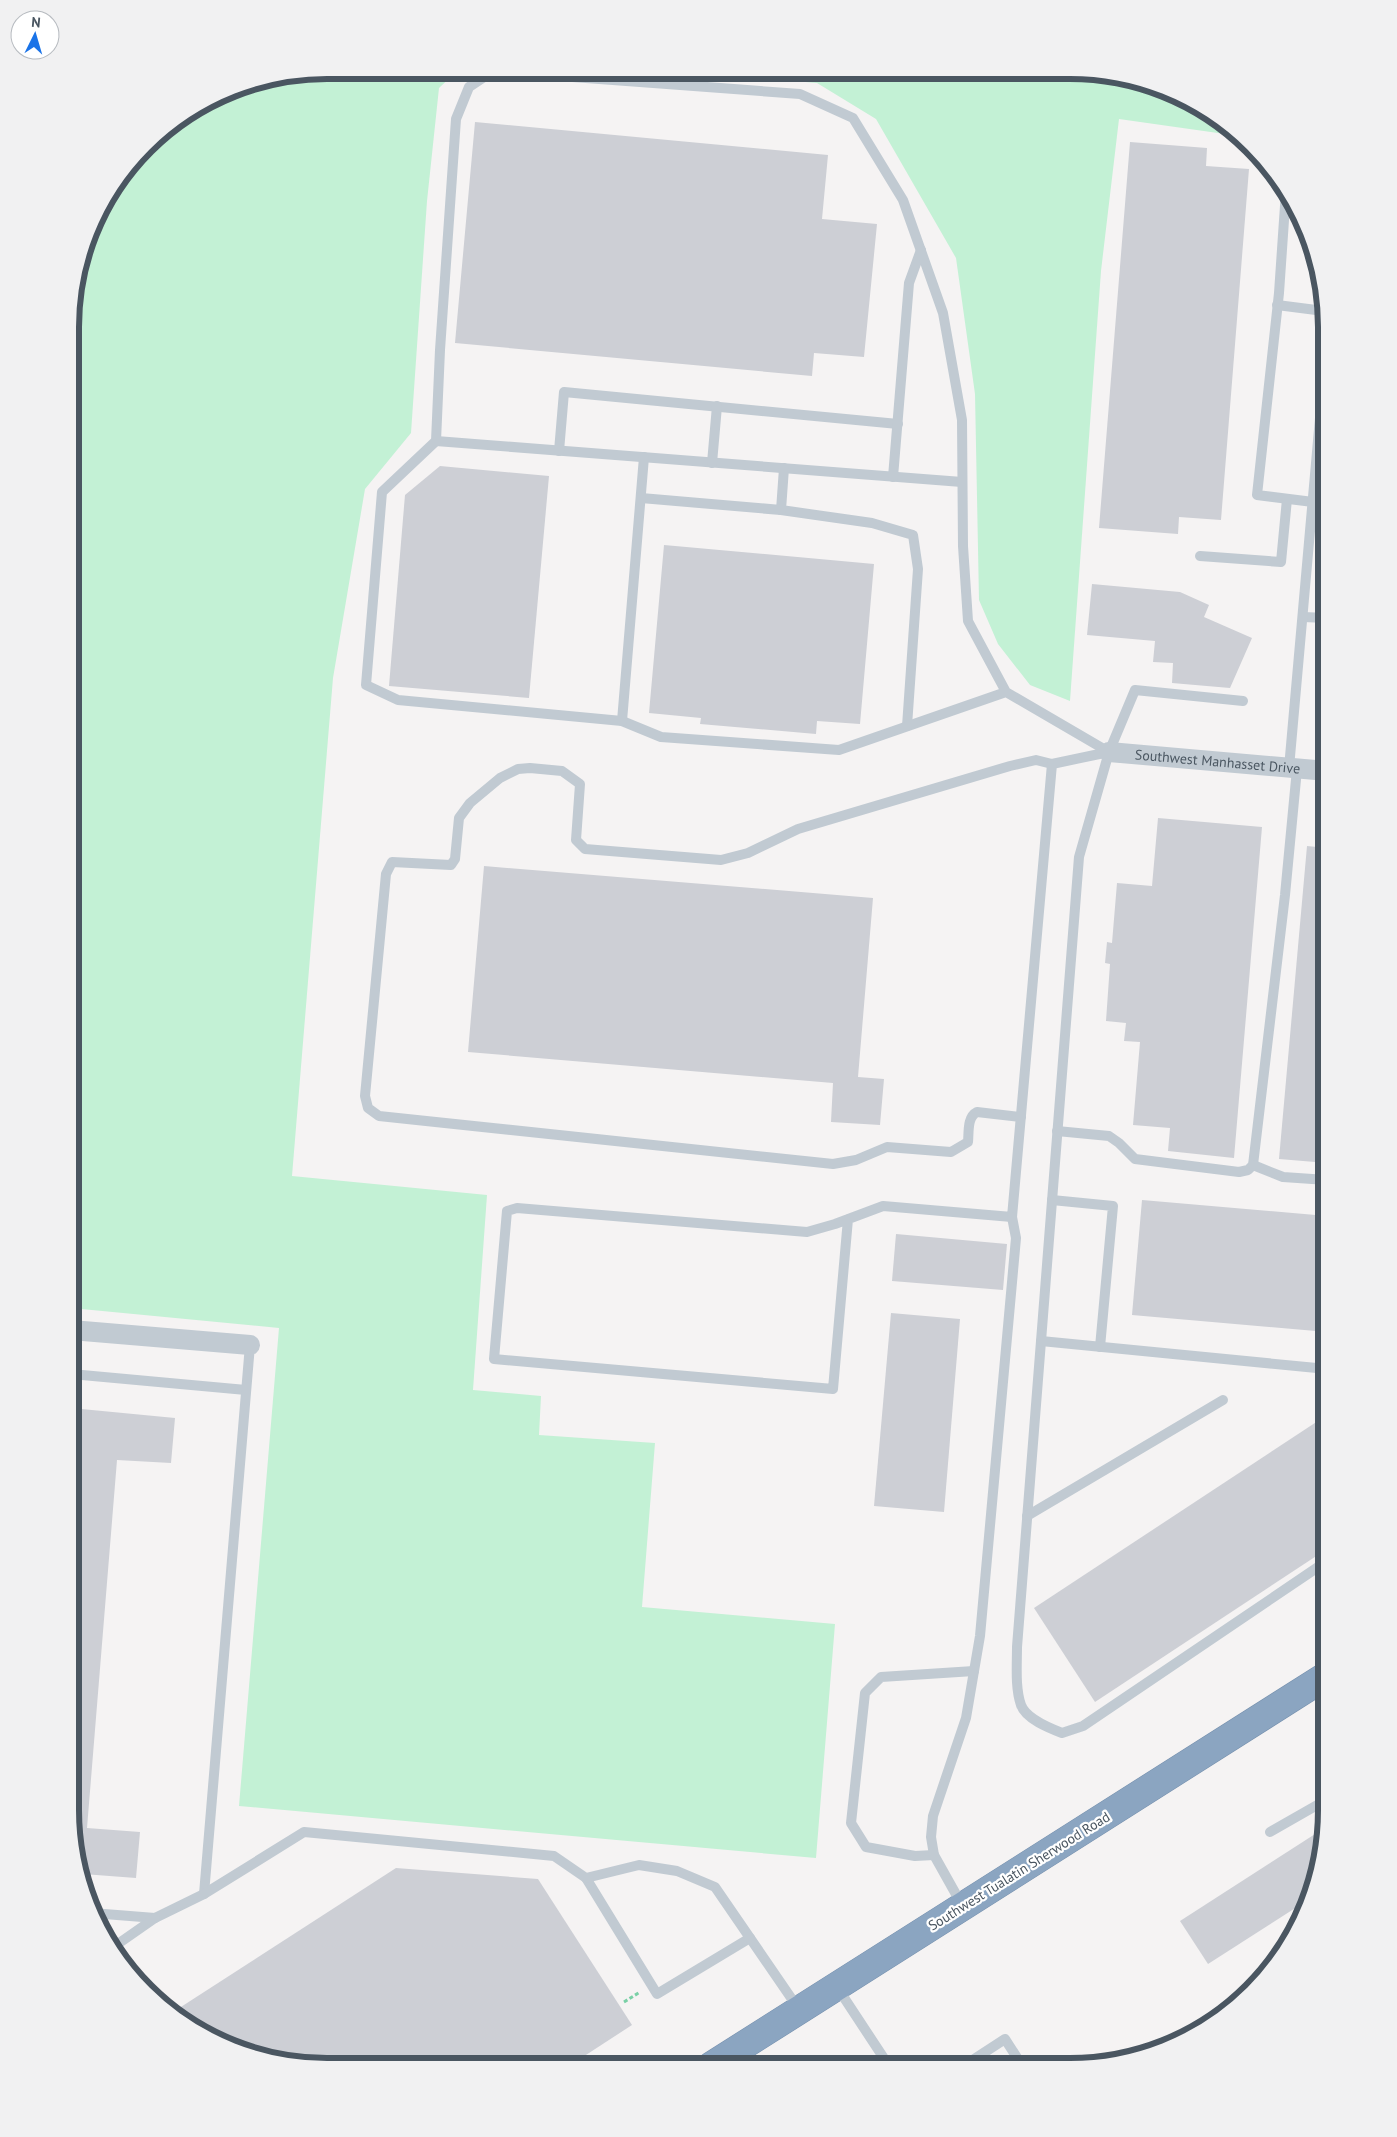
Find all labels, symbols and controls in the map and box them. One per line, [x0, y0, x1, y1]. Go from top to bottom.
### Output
north arrow [10, 10, 60, 60]
text: N [31, 13, 42, 31]
street label: Southwest Manhasset Drive [1134, 745, 1301, 778]
street label: Southwest Tualatin Sherwood Road [925, 1808, 1113, 1934]

